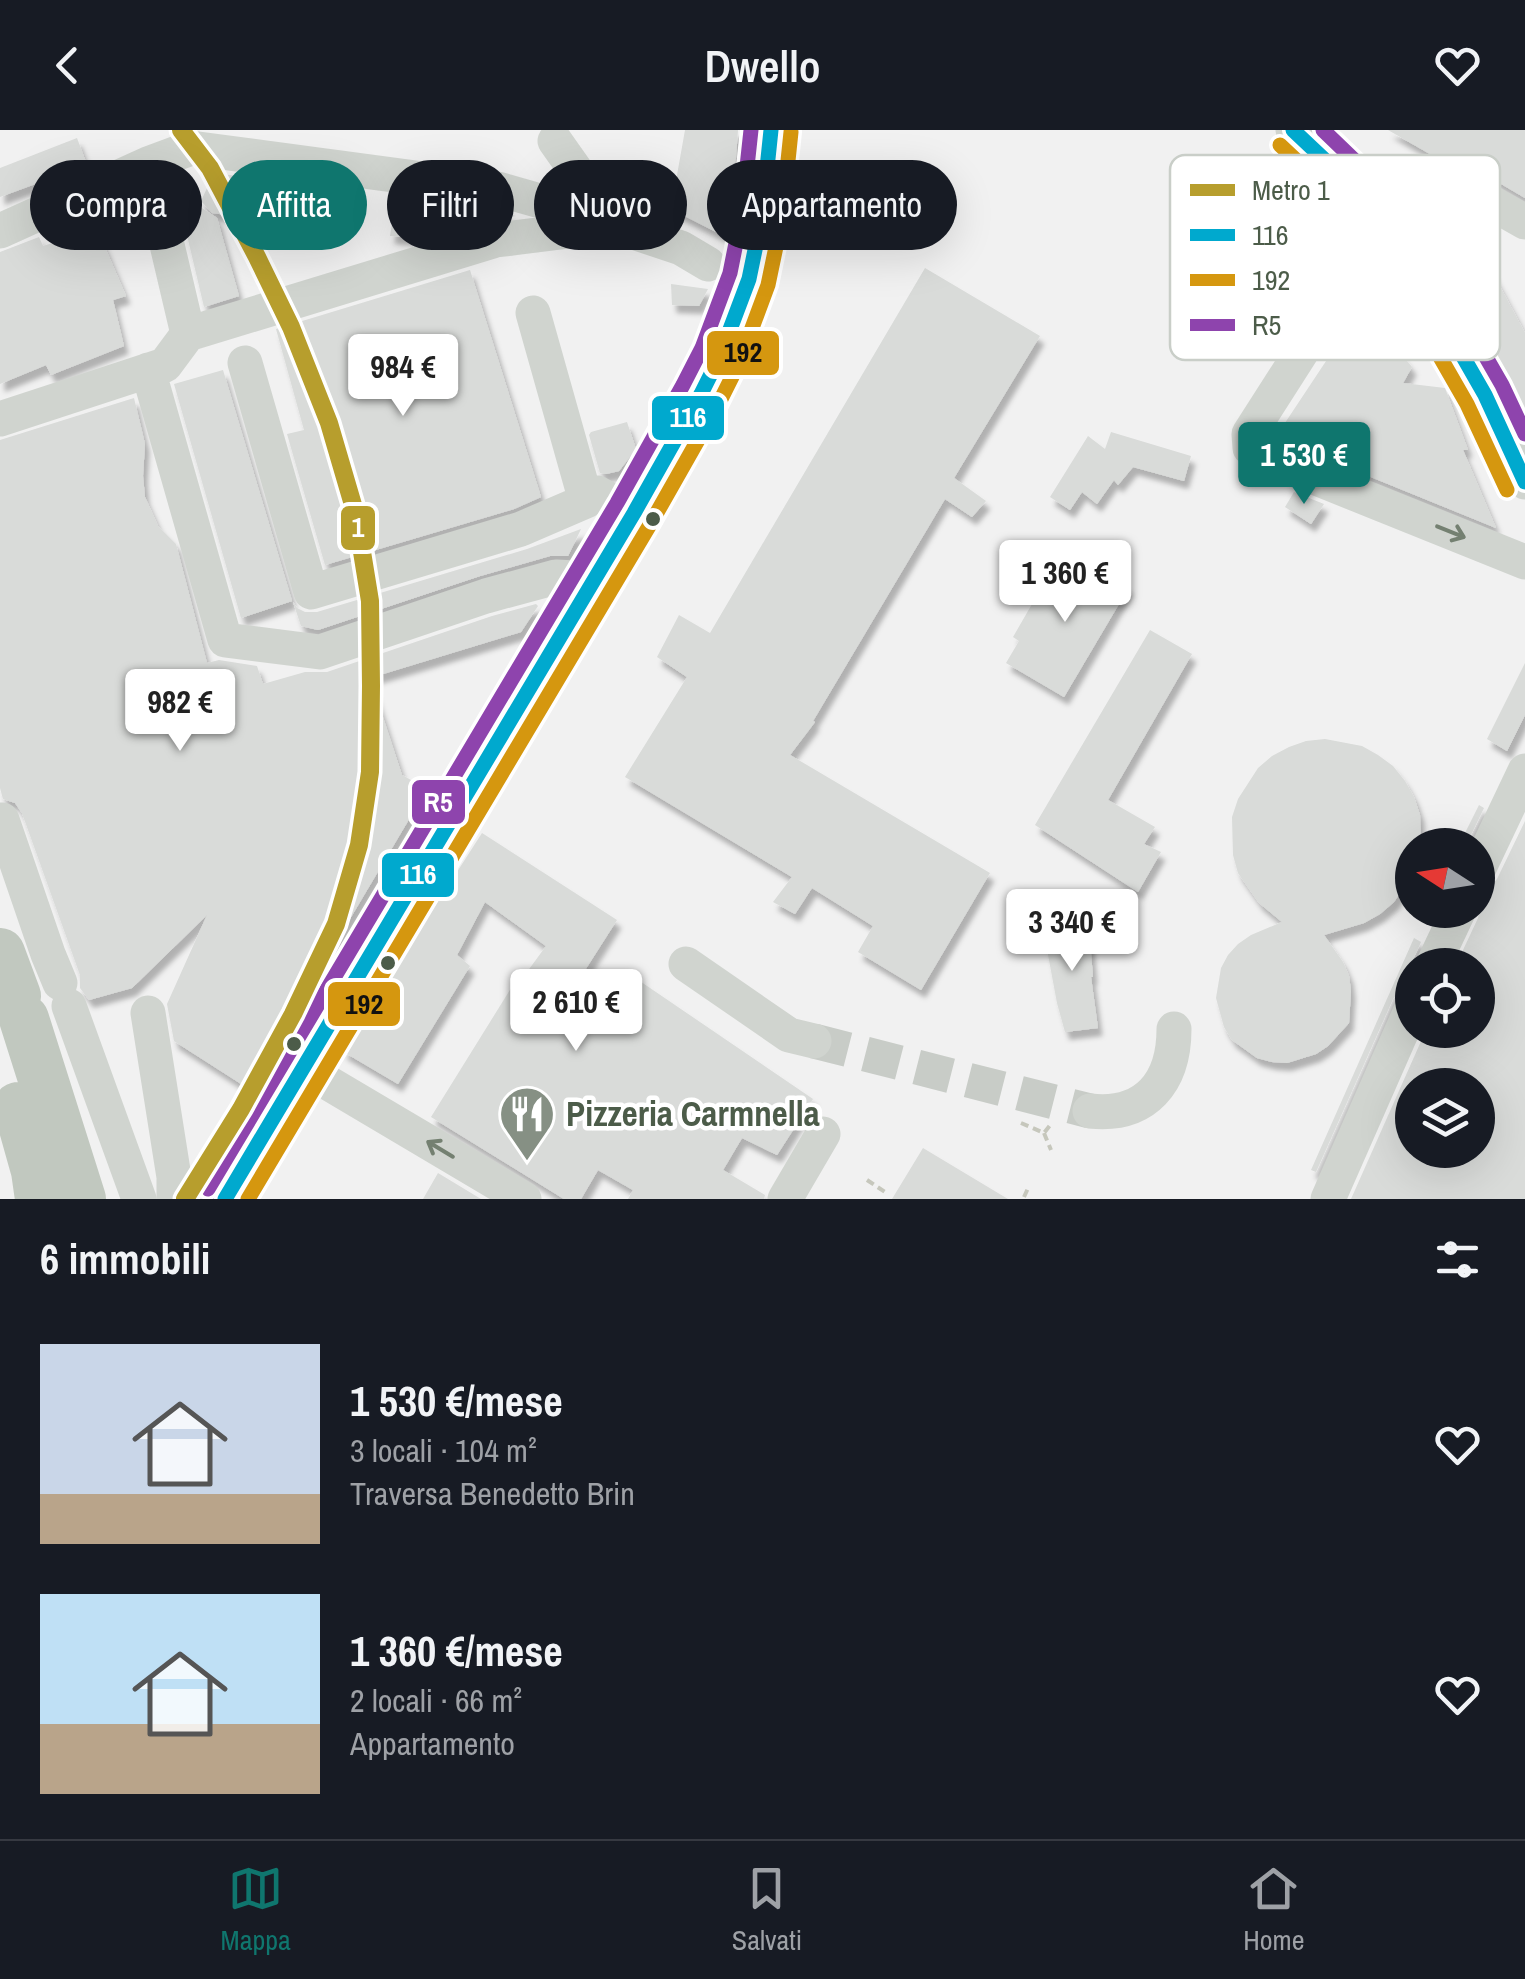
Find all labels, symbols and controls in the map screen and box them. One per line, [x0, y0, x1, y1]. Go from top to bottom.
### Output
text: Dwello [704, 35, 821, 96]
icon: back [40, 38, 95, 93]
icon: heart [1430, 38, 1485, 93]
legend [1170, 155, 1500, 360]
chip: Compra [30, 160, 202, 250]
chip: Affitta [222, 160, 367, 250]
chip: Filtri [387, 160, 514, 250]
chip: Nuovo [534, 160, 687, 250]
chip: Appartamento [707, 160, 957, 250]
text: Metro 1 [1252, 171, 1330, 209]
text: 116 [1252, 216, 1289, 254]
text: 192 [1252, 261, 1290, 299]
text: R5 [1252, 306, 1281, 344]
line badge: 192 [705, 329, 781, 377]
text: 192 [724, 333, 762, 371]
pin: 984 € [333, 334, 473, 419]
text: 984 € [370, 345, 436, 388]
line badge: 116 [650, 394, 726, 442]
text: 116 [669, 398, 707, 436]
pin: 1 530 € [1212, 422, 1396, 507]
text: 1 530 € [1260, 433, 1348, 476]
line badge: 1 [339, 504, 377, 552]
text: 1 [352, 508, 365, 546]
unlabelled marker [643, 509, 663, 529]
one-way arrow [1436, 525, 1466, 543]
pin: 1 360 € [973, 540, 1157, 625]
text: 1 360 € [1021, 551, 1109, 594]
pin: 982 € [110, 669, 250, 754]
text: 982 € [147, 680, 213, 723]
line badge: R5 [410, 778, 467, 826]
text: R5 [423, 783, 453, 821]
north arrow [1395, 828, 1495, 928]
map controls [1395, 828, 1495, 1168]
line badge: 116 [380, 851, 456, 899]
text: 116 [399, 855, 437, 893]
pin: 3 340 € [980, 889, 1164, 974]
text: 3 340 € [1028, 900, 1116, 943]
button: locate [1395, 948, 1495, 1048]
unlabelled marker [378, 953, 398, 973]
pin: 2 610 € [484, 969, 668, 1054]
line badge: 192 [326, 980, 402, 1028]
text: 2 610 € [532, 980, 620, 1023]
text: 192 [345, 985, 383, 1023]
unlabelled marker [284, 1034, 304, 1054]
button: layers [1395, 1068, 1495, 1168]
restaurant icon: Pizzeria Carmnella [497, 1084, 557, 1163]
place label: Pizzeria Carmnella [566, 1090, 820, 1137]
one-way arrow [427, 1139, 455, 1159]
text: 6 immobili [40, 1231, 210, 1287]
icon: filters [1430, 1232, 1485, 1287]
text: 1 530 €/mese [350, 1373, 563, 1429]
icon: home [120, 1384, 240, 1504]
icon: heart [1430, 1417, 1485, 1472]
text: 3 locali · 104 m² [350, 1429, 537, 1472]
text: Traversa Benedetto Brin [350, 1472, 635, 1515]
text: 1 360 €/mese [350, 1623, 563, 1679]
icon: home [120, 1634, 240, 1754]
icon: heart [1430, 1667, 1485, 1722]
text: 2 locali · 66 m² [350, 1679, 522, 1722]
text: Appartamento [350, 1722, 515, 1765]
tab: Mappa [221, 1861, 291, 1959]
tab: Salvati [732, 1861, 802, 1959]
tab: Home [1243, 1861, 1304, 1959]

